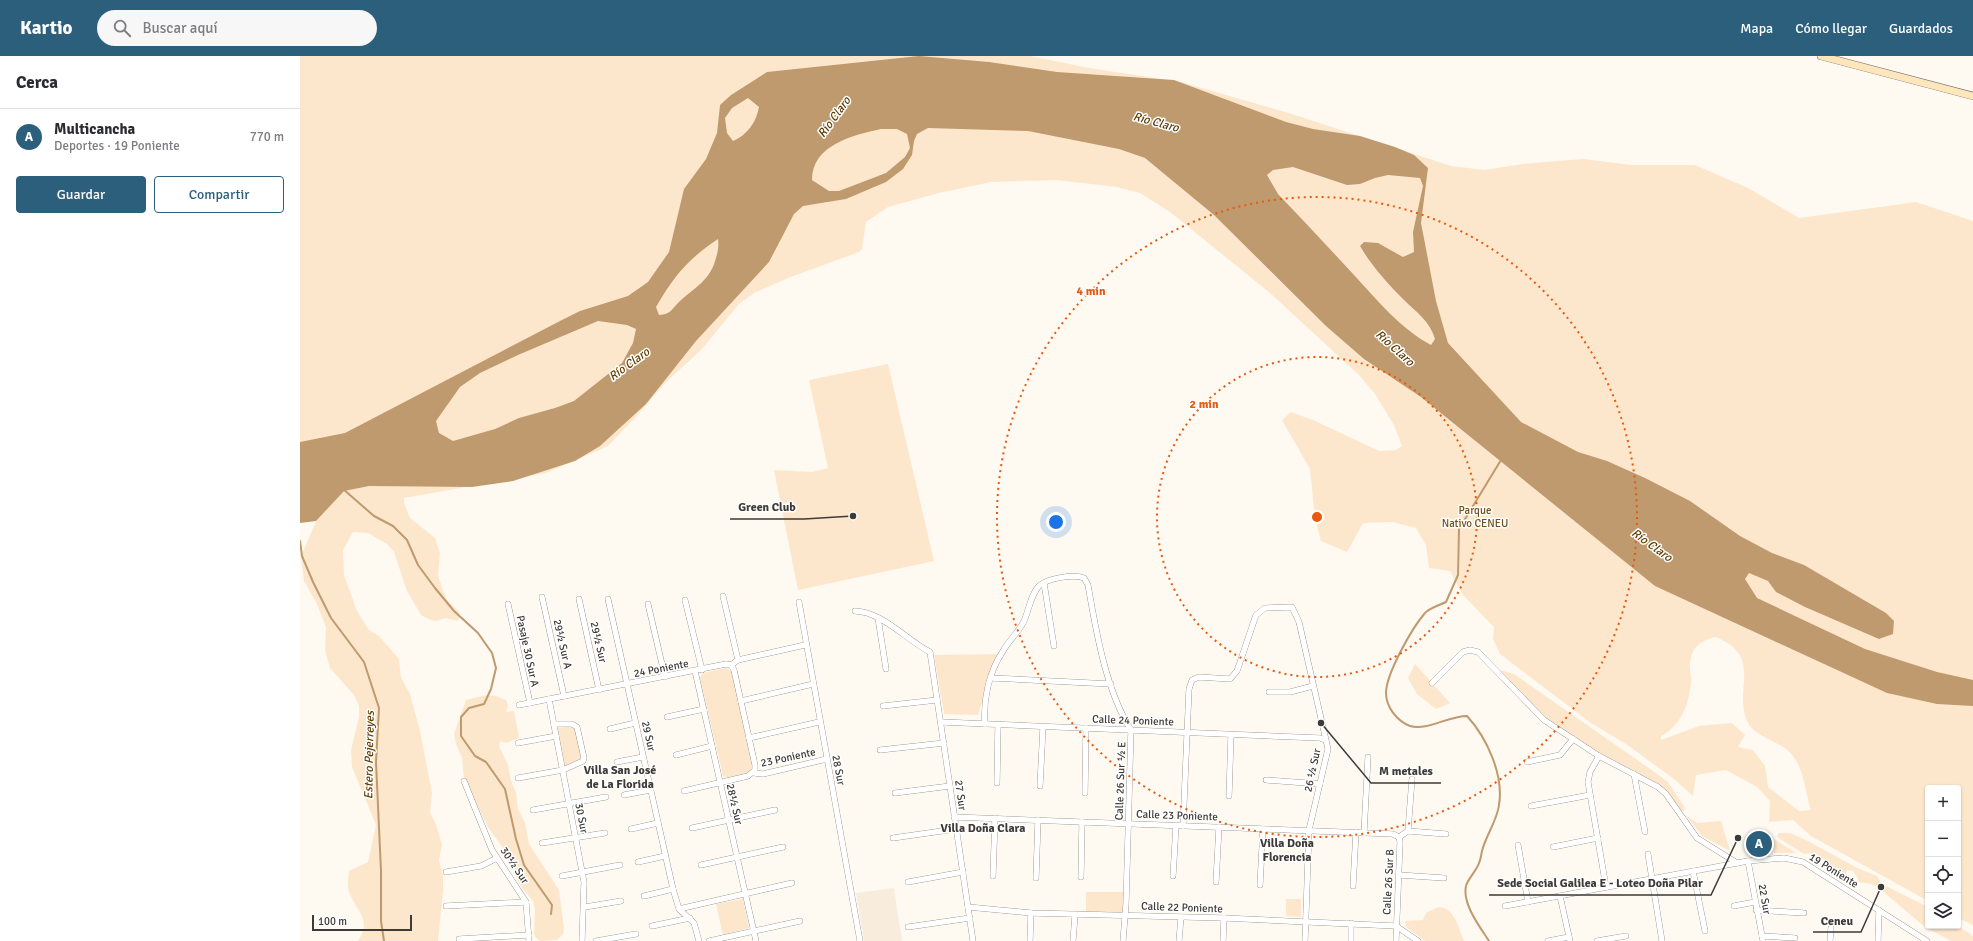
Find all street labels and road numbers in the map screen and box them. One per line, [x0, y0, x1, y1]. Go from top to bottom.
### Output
street label: Pasaje 30 Sur A [514, 614, 541, 688]
street label: 29½ Sur A [550, 618, 575, 671]
street label: 29½ Sur [587, 620, 610, 664]
street label: 24 Poniente [633, 657, 690, 680]
street label: Calle 24 Poniente [1092, 713, 1174, 728]
street label: 29 Sur [639, 720, 658, 752]
street label: Calle 26 Sur ½ E [1113, 741, 1128, 821]
street label: 23 Poniente [760, 745, 817, 770]
street label: 26 ½ Sur [1302, 747, 1323, 793]
street label: 28 Sur [829, 754, 848, 786]
street label: 27 Sur [952, 779, 969, 811]
street label: 28½ Sur [723, 782, 746, 826]
street label: 30 Sur [572, 802, 591, 834]
street label: Calle 23 Poniente [1136, 808, 1218, 823]
street label: 30½ Sur [498, 844, 532, 886]
street label: Calle 26 Sur B [1380, 848, 1397, 915]
street label: 19 Poniente [1807, 850, 1861, 891]
street label: 22 Sur [1755, 883, 1774, 915]
street label: Calle 22 Poniente [1141, 900, 1223, 915]

